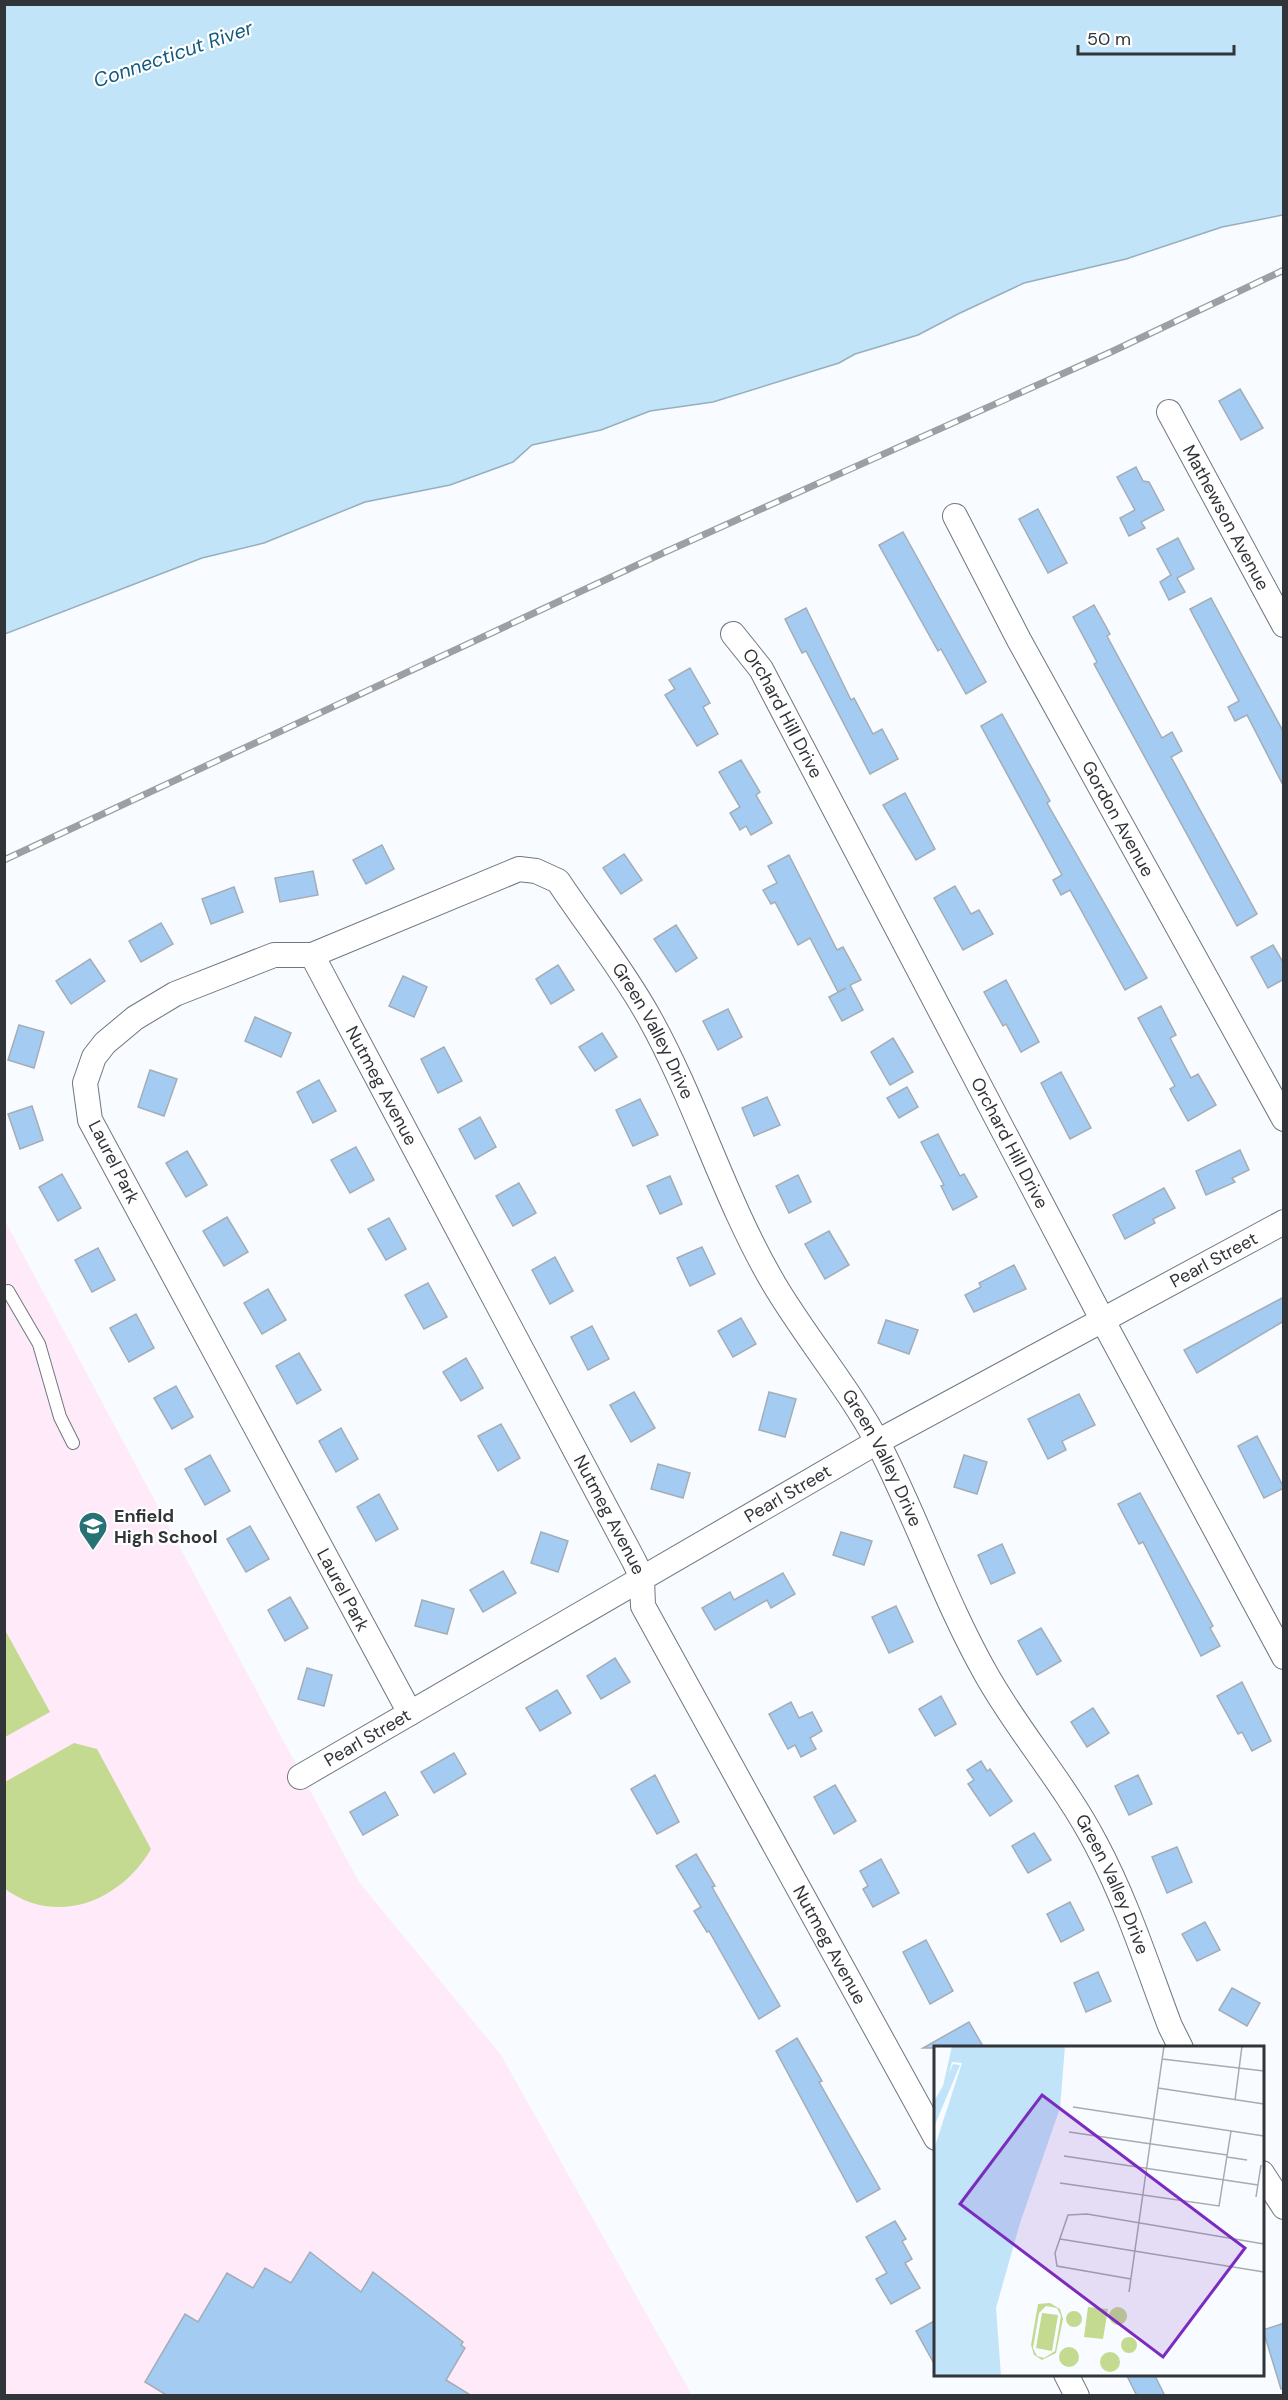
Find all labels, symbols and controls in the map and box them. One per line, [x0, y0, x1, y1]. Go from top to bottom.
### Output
water label: Connecticut River [90, 14, 257, 93]
scale bar [1078, 18, 1234, 56]
text: 50 m [1087, 27, 1131, 51]
street label: Mathewson Avenue [1177, 441, 1275, 594]
street label: Orchard Hill Drive [737, 643, 828, 782]
street label: Gordon Avenue [1076, 757, 1160, 881]
street label: Green Valley Drive [606, 958, 699, 1103]
street label: Nutmeg Avenue [340, 1022, 423, 1150]
street label: Orchard Hill Drive [965, 1073, 1054, 1213]
street label: Laurel Park [83, 1116, 145, 1208]
street label: Pearl Street [1166, 1226, 1262, 1293]
street label: Green Valley Drive [836, 1385, 928, 1530]
street label: Nutmeg Avenue [568, 1451, 651, 1579]
street label: Pearl Street [740, 1459, 836, 1528]
place label: Enfield High School [114, 1504, 218, 1549]
school or university icon: Enfield High School [77, 1510, 109, 1552]
street label: Laurel Park [311, 1544, 375, 1636]
street label: Pearl Street [320, 1703, 415, 1772]
street label: Green Valley Drive [1070, 1810, 1155, 1958]
street label: Nutmeg Avenue [787, 1881, 872, 2009]
inset map [934, 2046, 1264, 2376]

